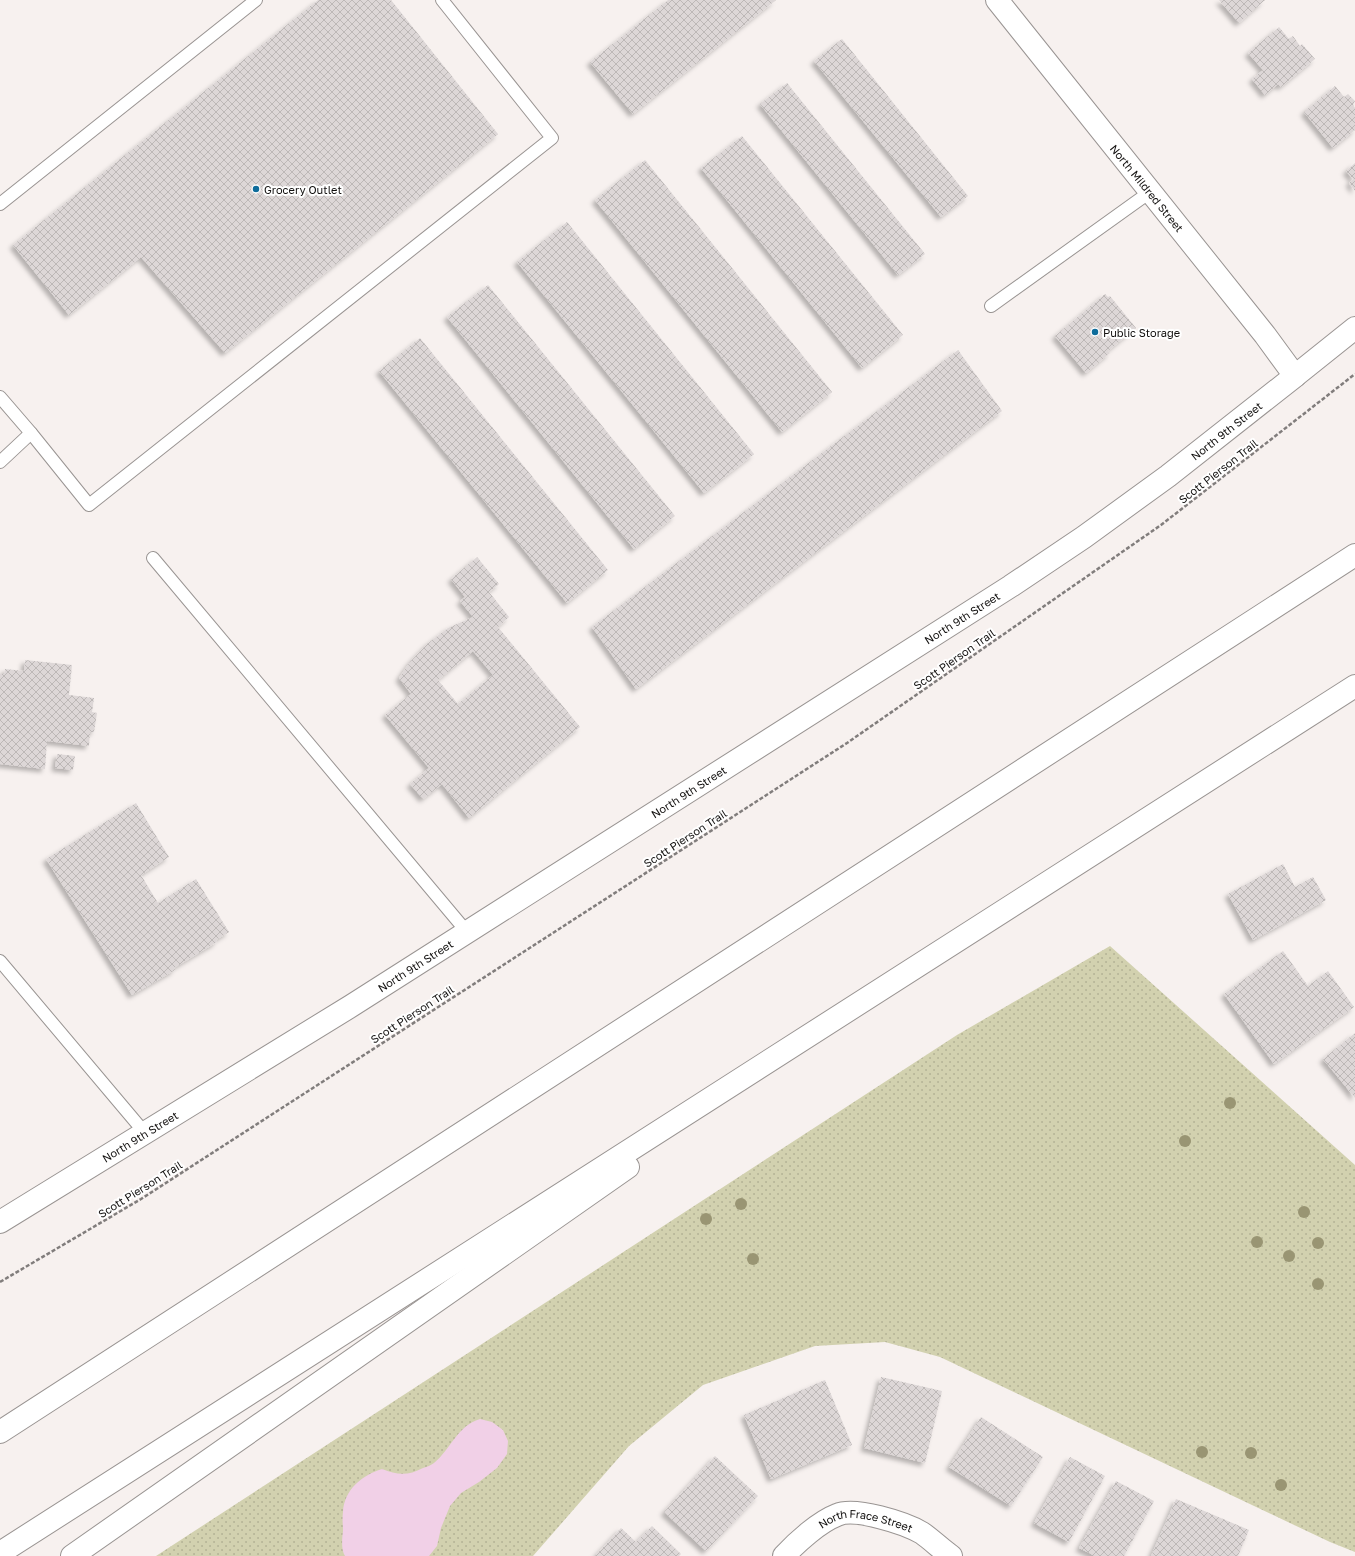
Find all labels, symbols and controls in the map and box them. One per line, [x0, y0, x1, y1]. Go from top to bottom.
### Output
street label: North Mildred Street [1108, 142, 1186, 234]
place label: Grocery Outlet [264, 183, 342, 196]
marker: Grocery Outlet [251, 184, 261, 194]
place label: Public Storage [1103, 326, 1180, 339]
marker: Public Storage [1090, 327, 1100, 337]
street label: North 9th Street [1188, 398, 1264, 462]
street label: Scott Pierson Trail [1176, 436, 1260, 506]
street label: North 9th Street [922, 589, 1002, 646]
street label: Scott Pierson Trail [911, 626, 998, 692]
street label: North 9th Street [648, 763, 728, 820]
street label: Scott Pierson Trail [641, 806, 729, 870]
street label: North 9th Street [375, 937, 455, 994]
street label: Scott Pierson Trail [368, 982, 456, 1046]
street label: North 9th Street [99, 1108, 180, 1164]
street label: Scott Pierson Trail [96, 1158, 185, 1220]
text: North Frace Street [816, 1506, 915, 1534]
street label: North Frace Street [817, 1522, 915, 1538]

